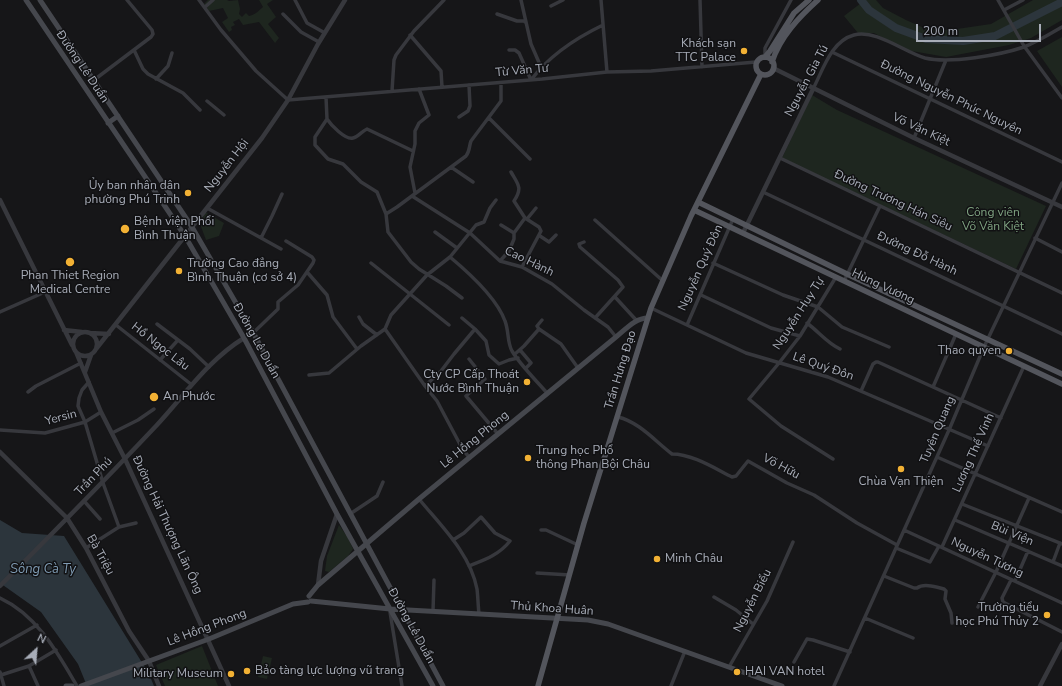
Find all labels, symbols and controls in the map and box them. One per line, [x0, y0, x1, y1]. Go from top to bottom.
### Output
scale bar [918, 16, 1043, 42]
text: 200 m [923, 23, 958, 39]
street label: Đường Lê Duẩn [53, 28, 111, 106]
place label: Khách sạn TTC Palace [675, 37, 736, 65]
street label: Nguyễn Gia Tú [782, 43, 832, 119]
marker: Khách sạn TTC Palace [739, 46, 749, 56]
street label: Đường Nguyễn Phúc Nguyên [878, 57, 1024, 139]
street label: Từ Văn Tư [495, 62, 549, 80]
street label: Võ Văn Kiệt [890, 110, 952, 150]
street label: Nguyễn Hội [202, 137, 252, 195]
street label: Đường Trương Hán Siêu [832, 167, 954, 235]
place label: Ủy ban nhân dân phường Phú Trinh [85, 179, 180, 207]
marker: Ủy ban nhân dân phường Phú Trinh [183, 188, 193, 198]
park label: Công viên Võ Văn Kiệt [962, 206, 1024, 234]
place label: Bệnh viện Phổi Bình Thuận [134, 215, 214, 243]
marker: Bệnh viện Phổi Bình Thuận [119, 223, 131, 235]
street label: Nguyễn Quý Đôn [676, 223, 726, 313]
street label: Đường Đỗ Hành [875, 229, 959, 279]
street label: Cao Hành [502, 244, 556, 280]
marker: Phan Thiet Region Medical Centre [64, 256, 76, 268]
place label: Trường Cao đẳng Bình Thuận (cơ sở 4) [187, 257, 297, 285]
marker: Trường Cao đẳng Bình Thuận (cơ sở 4) [174, 266, 184, 276]
street label: Hùng Vương [849, 266, 917, 308]
place label: Phan Thiet Region Medical Centre [21, 269, 119, 297]
street label: Nguyễn Huy Tự [770, 275, 828, 353]
street label: Đường Lê Duẩn [229, 301, 283, 381]
street label: Hồ Ngọc Lâu [128, 320, 192, 374]
street label: Trần Hưng Đạo [602, 329, 640, 411]
place label: Thao quyen [938, 344, 1001, 358]
marker: Thao quyen [1004, 346, 1014, 356]
street label: Lê Quý Đôn [791, 350, 855, 384]
place label: Cty CP Cấp Thoát Nước Bình Thuận [423, 368, 519, 396]
marker: Cty CP Cấp Thoát Nước Bình Thuận [522, 377, 532, 387]
place label: An Phước [163, 390, 215, 404]
marker: An Phước [148, 391, 160, 403]
street label: Tuyên Quang [917, 394, 959, 466]
street label: Yersin [44, 407, 78, 429]
street label: Lê Hồng Phong [438, 408, 512, 472]
street label: Lương Thế Vinh [950, 411, 998, 495]
place label: Trung học Phổ thông Phan Bội Châu [536, 444, 650, 472]
street label: Võ Hữu [760, 451, 802, 483]
marker: Trung học Phổ thông Phan Bội Châu [523, 453, 533, 463]
street label: Đường Hải Thượng Lãn Ông [129, 454, 205, 596]
street label: Trần Phú [72, 455, 116, 499]
marker: Chùa Vạn Thiện [896, 464, 906, 474]
place label: Chùa Vạn Thiện [859, 475, 943, 489]
street label: Bùi Viện [988, 519, 1036, 549]
street label: Bà Triệu [83, 532, 117, 578]
street label: Nguyễn Tương [948, 535, 1026, 581]
place label: Minh Châu [665, 552, 723, 566]
marker: Minh Châu [652, 554, 662, 564]
water label: Sông Cà Ty [10, 562, 76, 578]
street label: Nguyễn Biểu [731, 567, 775, 635]
street label: Đường Lê Duẩn [384, 586, 438, 666]
street label: Thủ Khoa Huân [510, 599, 594, 619]
place label: Trường tiểu học Phú Thủy 2 [955, 601, 1039, 629]
street label: Lê Hồng Phong [165, 606, 249, 650]
marker: Trường tiểu học Phú Thủy 2 [1042, 610, 1052, 620]
north arrow [16, 630, 56, 670]
text: N [34, 630, 48, 647]
place label: Bảo tàng lực lượng vũ trang [255, 664, 404, 678]
place label: HAI VAN hotel [745, 665, 825, 679]
marker: Bảo tàng lực lượng vũ trang [242, 666, 252, 676]
place label: Military Museum [133, 667, 223, 681]
marker: HAI VAN hotel [732, 667, 742, 677]
marker: Military Museum [226, 669, 236, 679]

